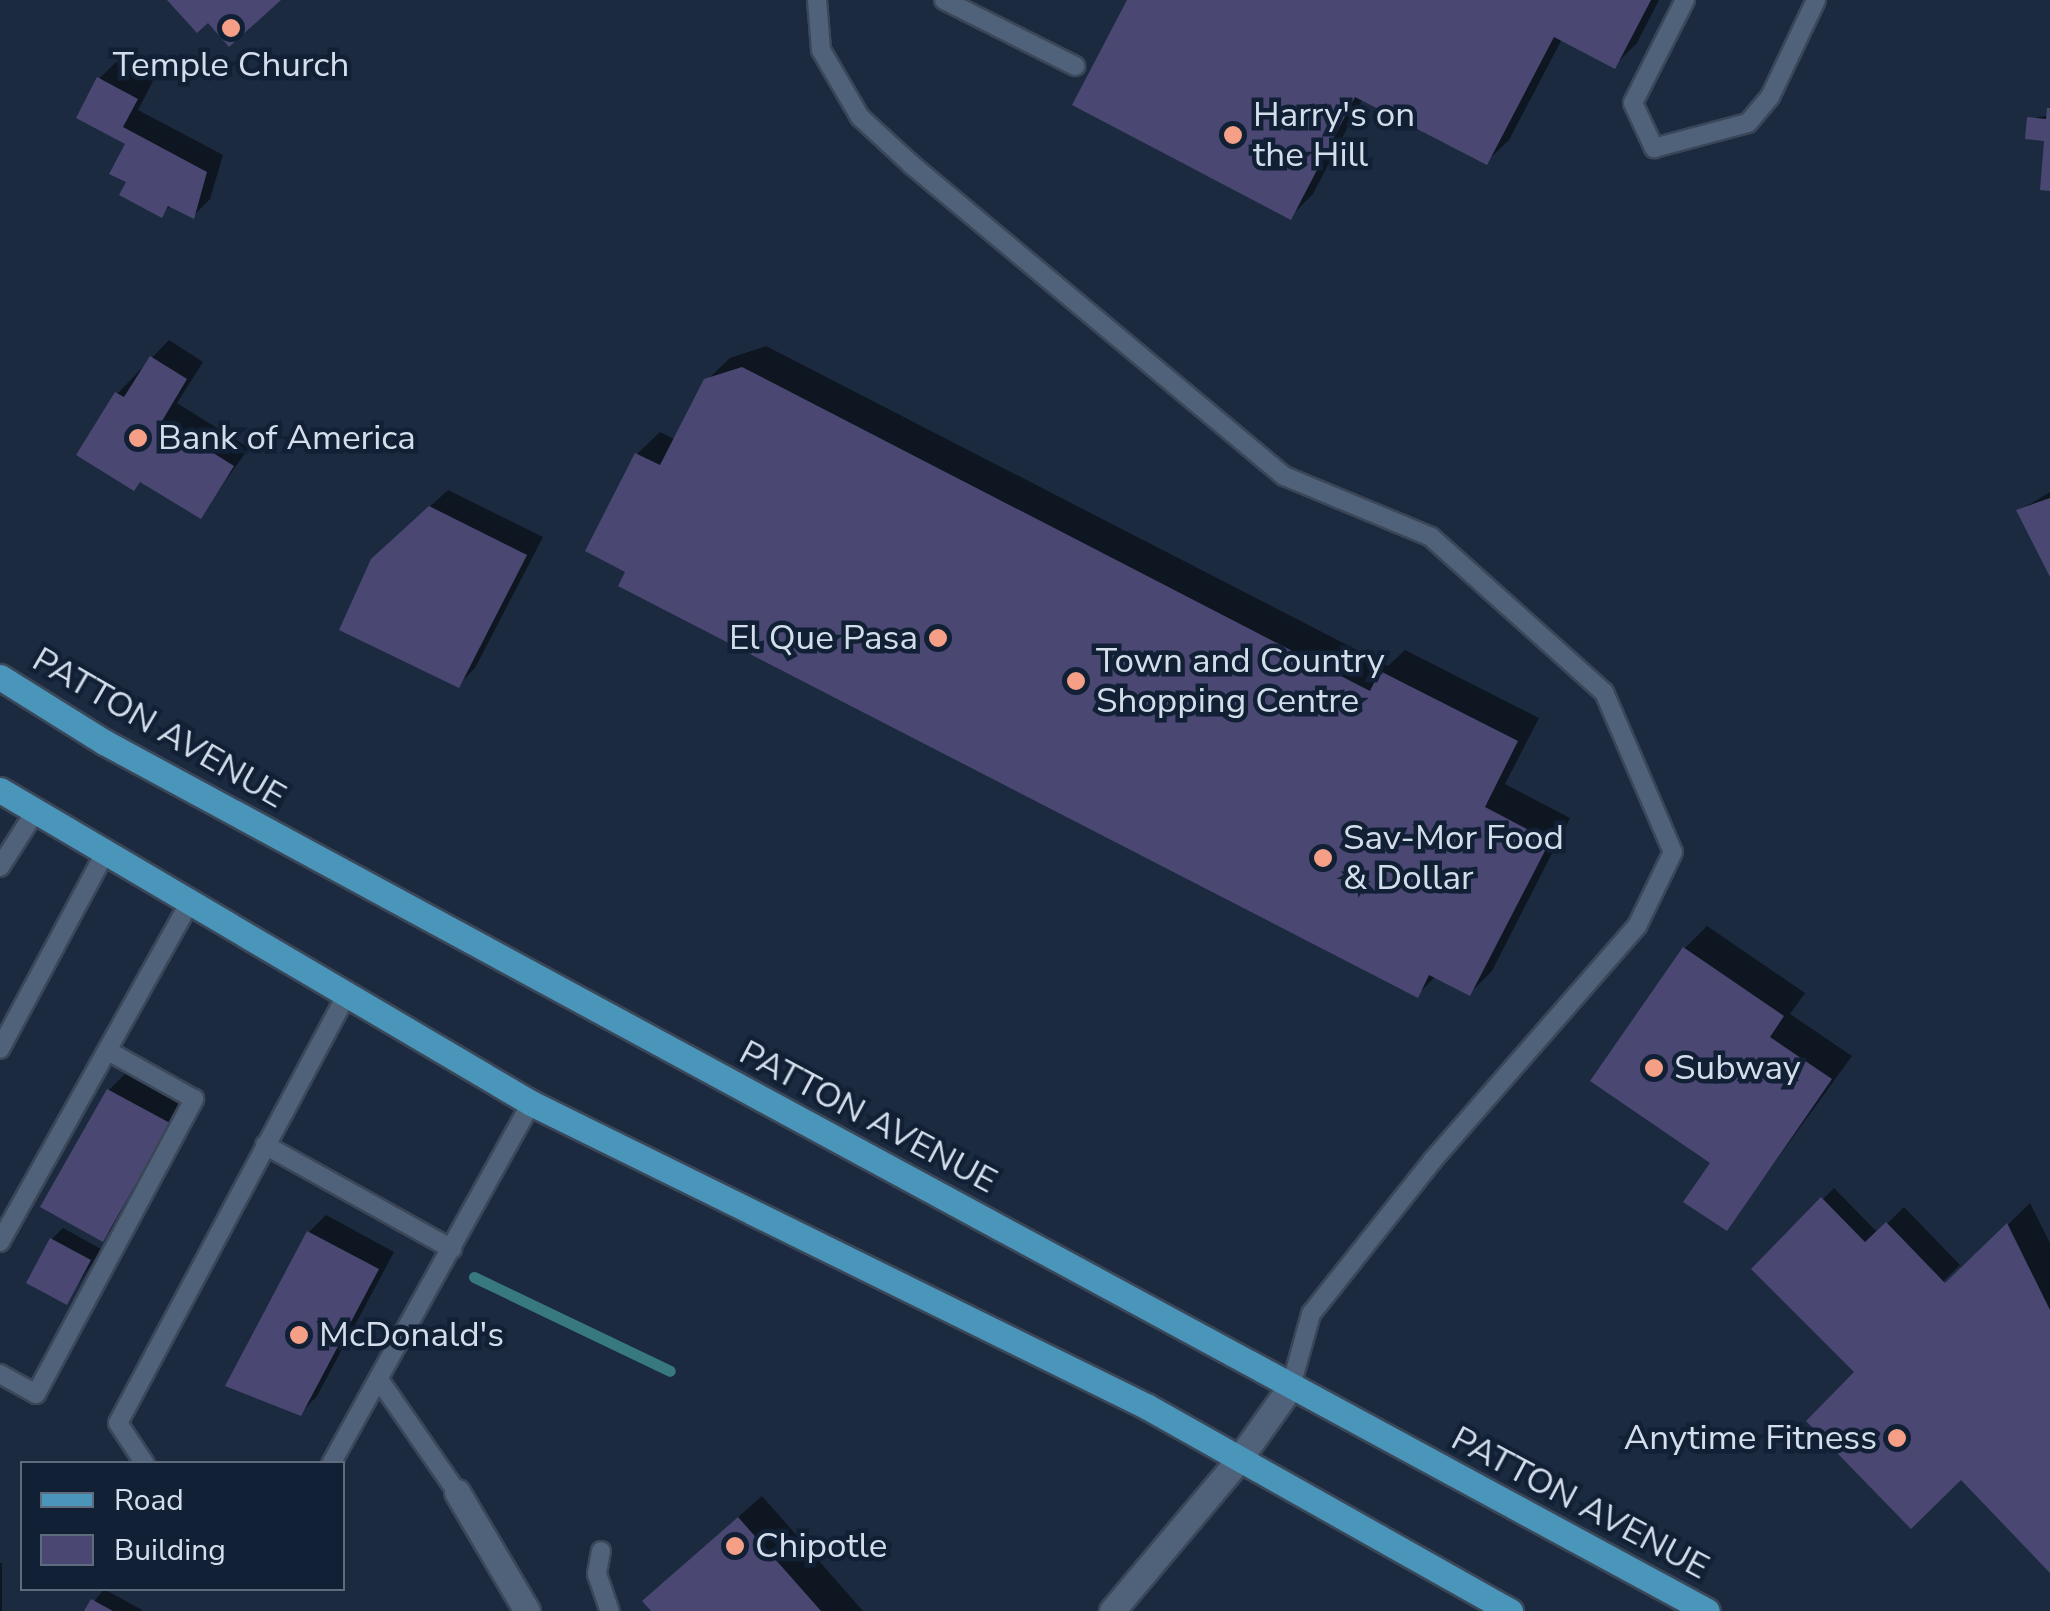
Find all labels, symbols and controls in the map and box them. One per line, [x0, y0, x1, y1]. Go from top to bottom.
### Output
marker: Temple Church [220, 17, 242, 39]
place label: Temple Church [113, 44, 349, 86]
place label: Harry's on the Hill [1253, 94, 1415, 176]
marker: Harry's on the Hill [1222, 124, 1244, 146]
place label: Bank of America [158, 417, 416, 459]
marker: Bank of America [127, 427, 149, 449]
place label: El Que Pasa [729, 617, 918, 659]
marker: El Que Pasa [927, 627, 949, 649]
street label: PATTON AVENUE [25, 639, 293, 817]
place label: Town and Country Shopping Centre [1096, 640, 1385, 722]
marker: Town and Country Shopping Centre [1065, 670, 1087, 692]
place label: Sav-Mor Food & Dollar [1343, 817, 1564, 899]
marker: Sav-Mor Food & Dollar [1312, 847, 1334, 869]
street label: PATTON AVENUE [732, 1032, 1004, 1202]
place label: Subway [1674, 1047, 1801, 1089]
marker: Subway [1643, 1057, 1665, 1079]
place label: McDonald's [319, 1314, 504, 1356]
marker: McDonald's [288, 1324, 310, 1346]
place label: Anytime Fitness [1624, 1417, 1877, 1459]
street label: PATTON AVENUE [1444, 1418, 1716, 1588]
marker: Anytime Fitness [1886, 1427, 1908, 1449]
legend [20, 1461, 345, 1591]
text: Road [114, 1480, 184, 1521]
place label: Chipotle [755, 1525, 887, 1567]
text: Building [114, 1530, 226, 1571]
marker: Chipotle [724, 1535, 746, 1557]

